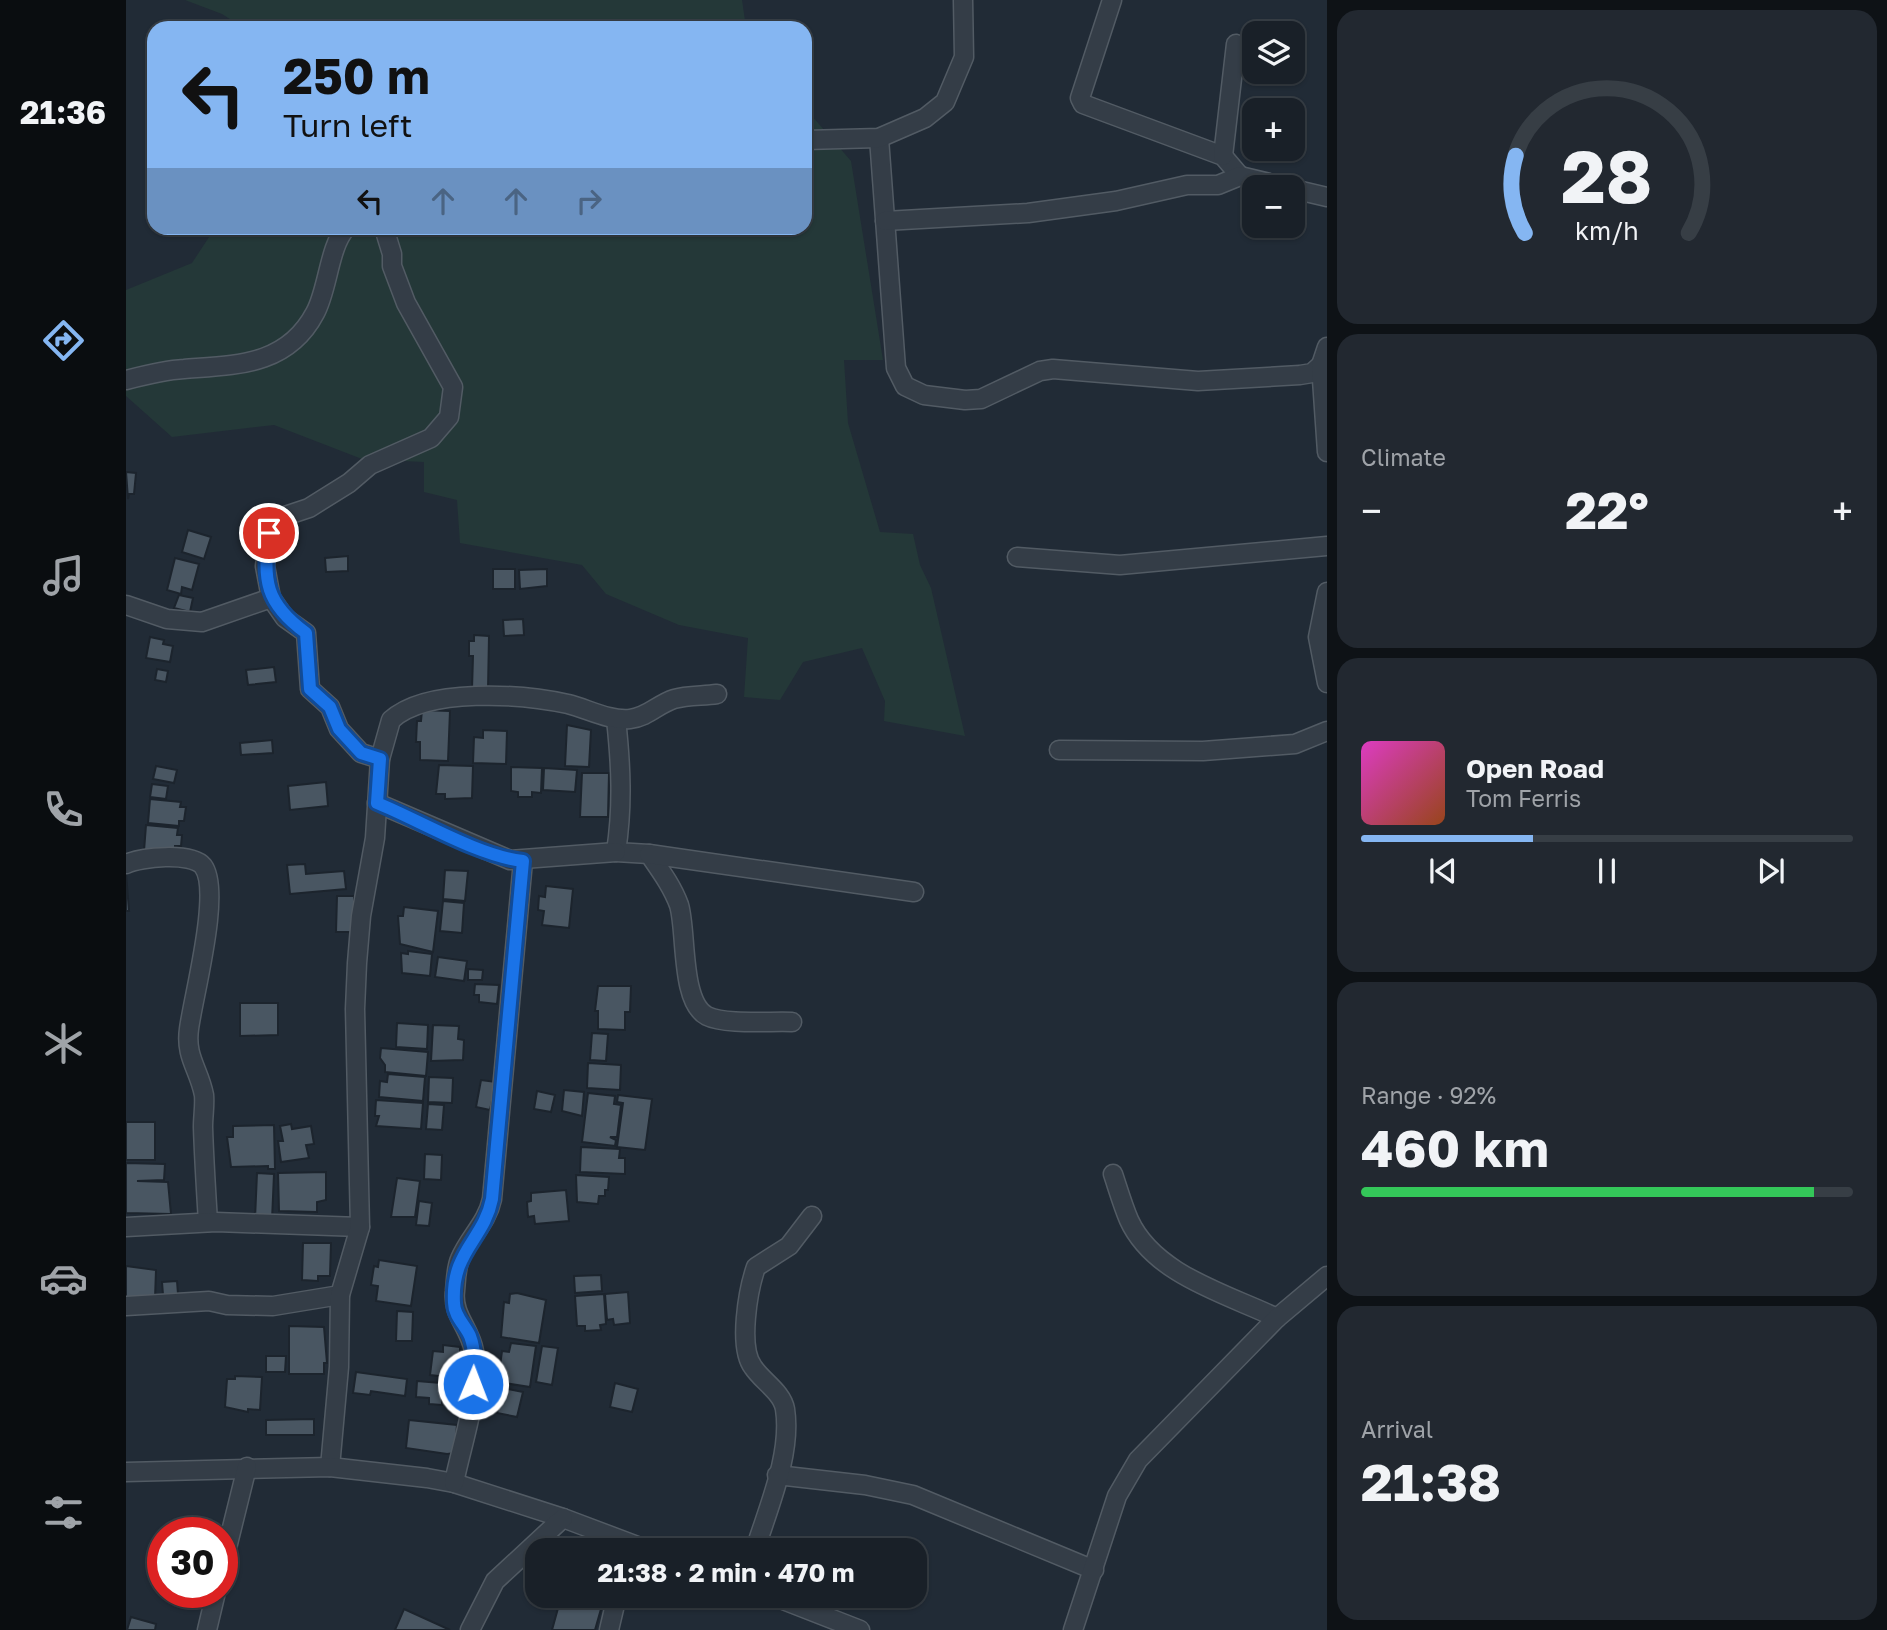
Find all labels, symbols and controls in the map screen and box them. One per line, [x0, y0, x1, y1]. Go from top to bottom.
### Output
map controls [1242, 21, 1305, 238]
button: layers [1242, 21, 1305, 84]
text: 250 m [283, 46, 430, 105]
icon: left [168, 49, 259, 140]
text: 21:36 [20, 93, 106, 131]
button: + [1242, 98, 1305, 161]
text: Turn left [283, 106, 412, 144]
text: 28 [1562, 132, 1653, 219]
button: − [1242, 175, 1305, 238]
icon: left [351, 182, 389, 220]
icon: ahead [424, 182, 462, 220]
icon: ahead [497, 182, 535, 220]
icon: right [570, 182, 608, 220]
text: km/h [1575, 215, 1639, 246]
icon: directions [39, 316, 88, 365]
text: Climate [1361, 443, 1446, 471]
text: 22° [1565, 478, 1649, 540]
text: − [1361, 488, 1382, 533]
text: + [1832, 488, 1853, 533]
pin [239, 503, 299, 563]
icon: arrive [250, 514, 288, 552]
icon: music [39, 551, 88, 600]
text: Open Road [1466, 753, 1604, 784]
text: Tom Ferris [1466, 784, 1581, 812]
icon: phone [39, 785, 88, 834]
icon: previous [1424, 852, 1462, 890]
icon: pause [1588, 852, 1626, 890]
icon: next [1752, 852, 1790, 890]
icon: climate [39, 1019, 88, 1068]
text: Range · 92% [1361, 1081, 1496, 1109]
text: 460 km [1361, 1116, 1549, 1178]
icon: car [39, 1254, 88, 1303]
position arrow [436, 1347, 510, 1421]
text: Arrival [1361, 1415, 1433, 1443]
text: 21:38 [1361, 1450, 1501, 1512]
icon: filters [39, 1488, 88, 1537]
speed limit sign: 30 [147, 1517, 238, 1608]
text: 21:38 · 2 min · 470 m [597, 1557, 855, 1588]

